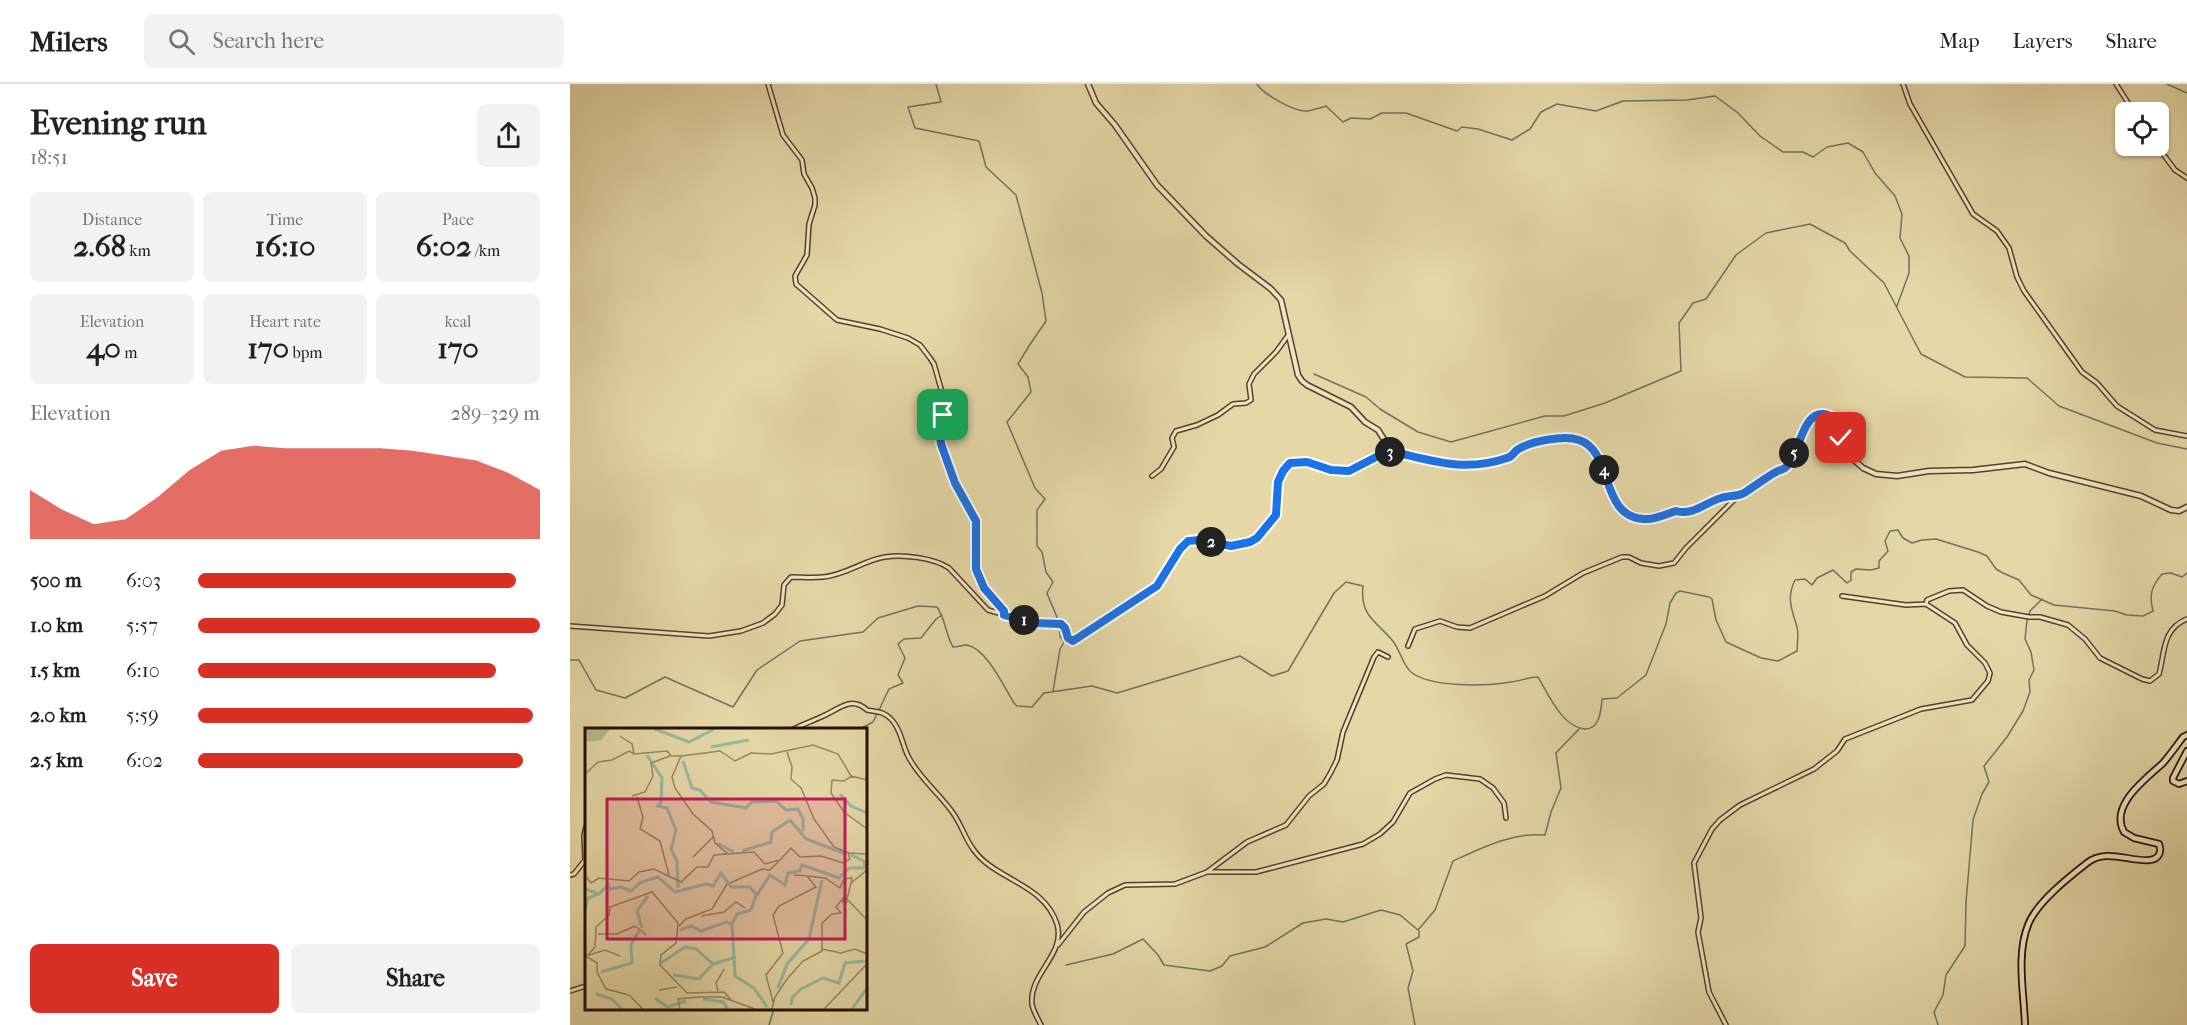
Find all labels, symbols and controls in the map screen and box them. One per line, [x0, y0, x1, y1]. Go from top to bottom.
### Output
search box [144, 14, 564, 68]
text: Milers [30, 25, 108, 58]
icon: search [165, 25, 198, 58]
text: Search here [213, 28, 324, 54]
text: Map [1939, 29, 1980, 53]
text: Layers [2013, 29, 2072, 53]
text: Share [2105, 29, 2157, 53]
map controls [2115, 102, 2169, 156]
button: locate [2115, 102, 2169, 156]
text: Evening run [30, 104, 207, 143]
button: share [477, 104, 540, 167]
text: 18:51 [30, 146, 68, 169]
text: Distance [82, 210, 142, 229]
text: Time [267, 210, 303, 229]
text: Pace [442, 210, 474, 229]
text: 2.68 [73, 229, 126, 264]
text: 16:10 [254, 229, 316, 264]
text: 6:02 [416, 229, 471, 264]
text: km [126, 241, 151, 260]
text: /km [471, 241, 500, 260]
text: Elevation [80, 312, 144, 331]
text: Heart rate [249, 312, 321, 331]
text: kcal [445, 312, 471, 331]
text: 40 [87, 331, 121, 366]
text: 170 [247, 331, 289, 366]
text: 170 [437, 331, 479, 366]
text: m [121, 343, 138, 362]
text: bpm [289, 343, 323, 362]
pin [917, 389, 968, 440]
icon: arrive [926, 398, 959, 431]
text: Elevation [30, 402, 111, 425]
text: 289–329 m [451, 402, 540, 425]
pin [1815, 412, 1866, 463]
icon: check [1824, 421, 1857, 454]
pin: 3 [1375, 437, 1405, 467]
pin: 5 [1779, 438, 1809, 468]
text: 3 [1387, 442, 1393, 461]
text: 5 [1791, 443, 1797, 462]
pin: 4 [1589, 455, 1619, 485]
text: 4 [1599, 460, 1609, 479]
pin: 2 [1196, 527, 1226, 557]
text: 2 [1207, 532, 1215, 551]
text: 500 m [30, 569, 82, 592]
text: 6:03 [126, 569, 161, 592]
pin: 1 [1009, 605, 1039, 635]
text: 1 [1021, 610, 1027, 629]
text: 1.0 km [30, 614, 83, 637]
text: 5:57 [126, 614, 158, 637]
text: 1.5 km [30, 659, 80, 682]
text: 6:10 [126, 659, 160, 682]
text: 2.0 km [30, 704, 86, 727]
text: 5:59 [126, 704, 159, 727]
inset map [585, 728, 867, 1010]
text: 2.5 km [30, 749, 83, 772]
text: 6:02 [126, 749, 163, 772]
button: Save [30, 944, 279, 1013]
button: Share [291, 944, 540, 1013]

